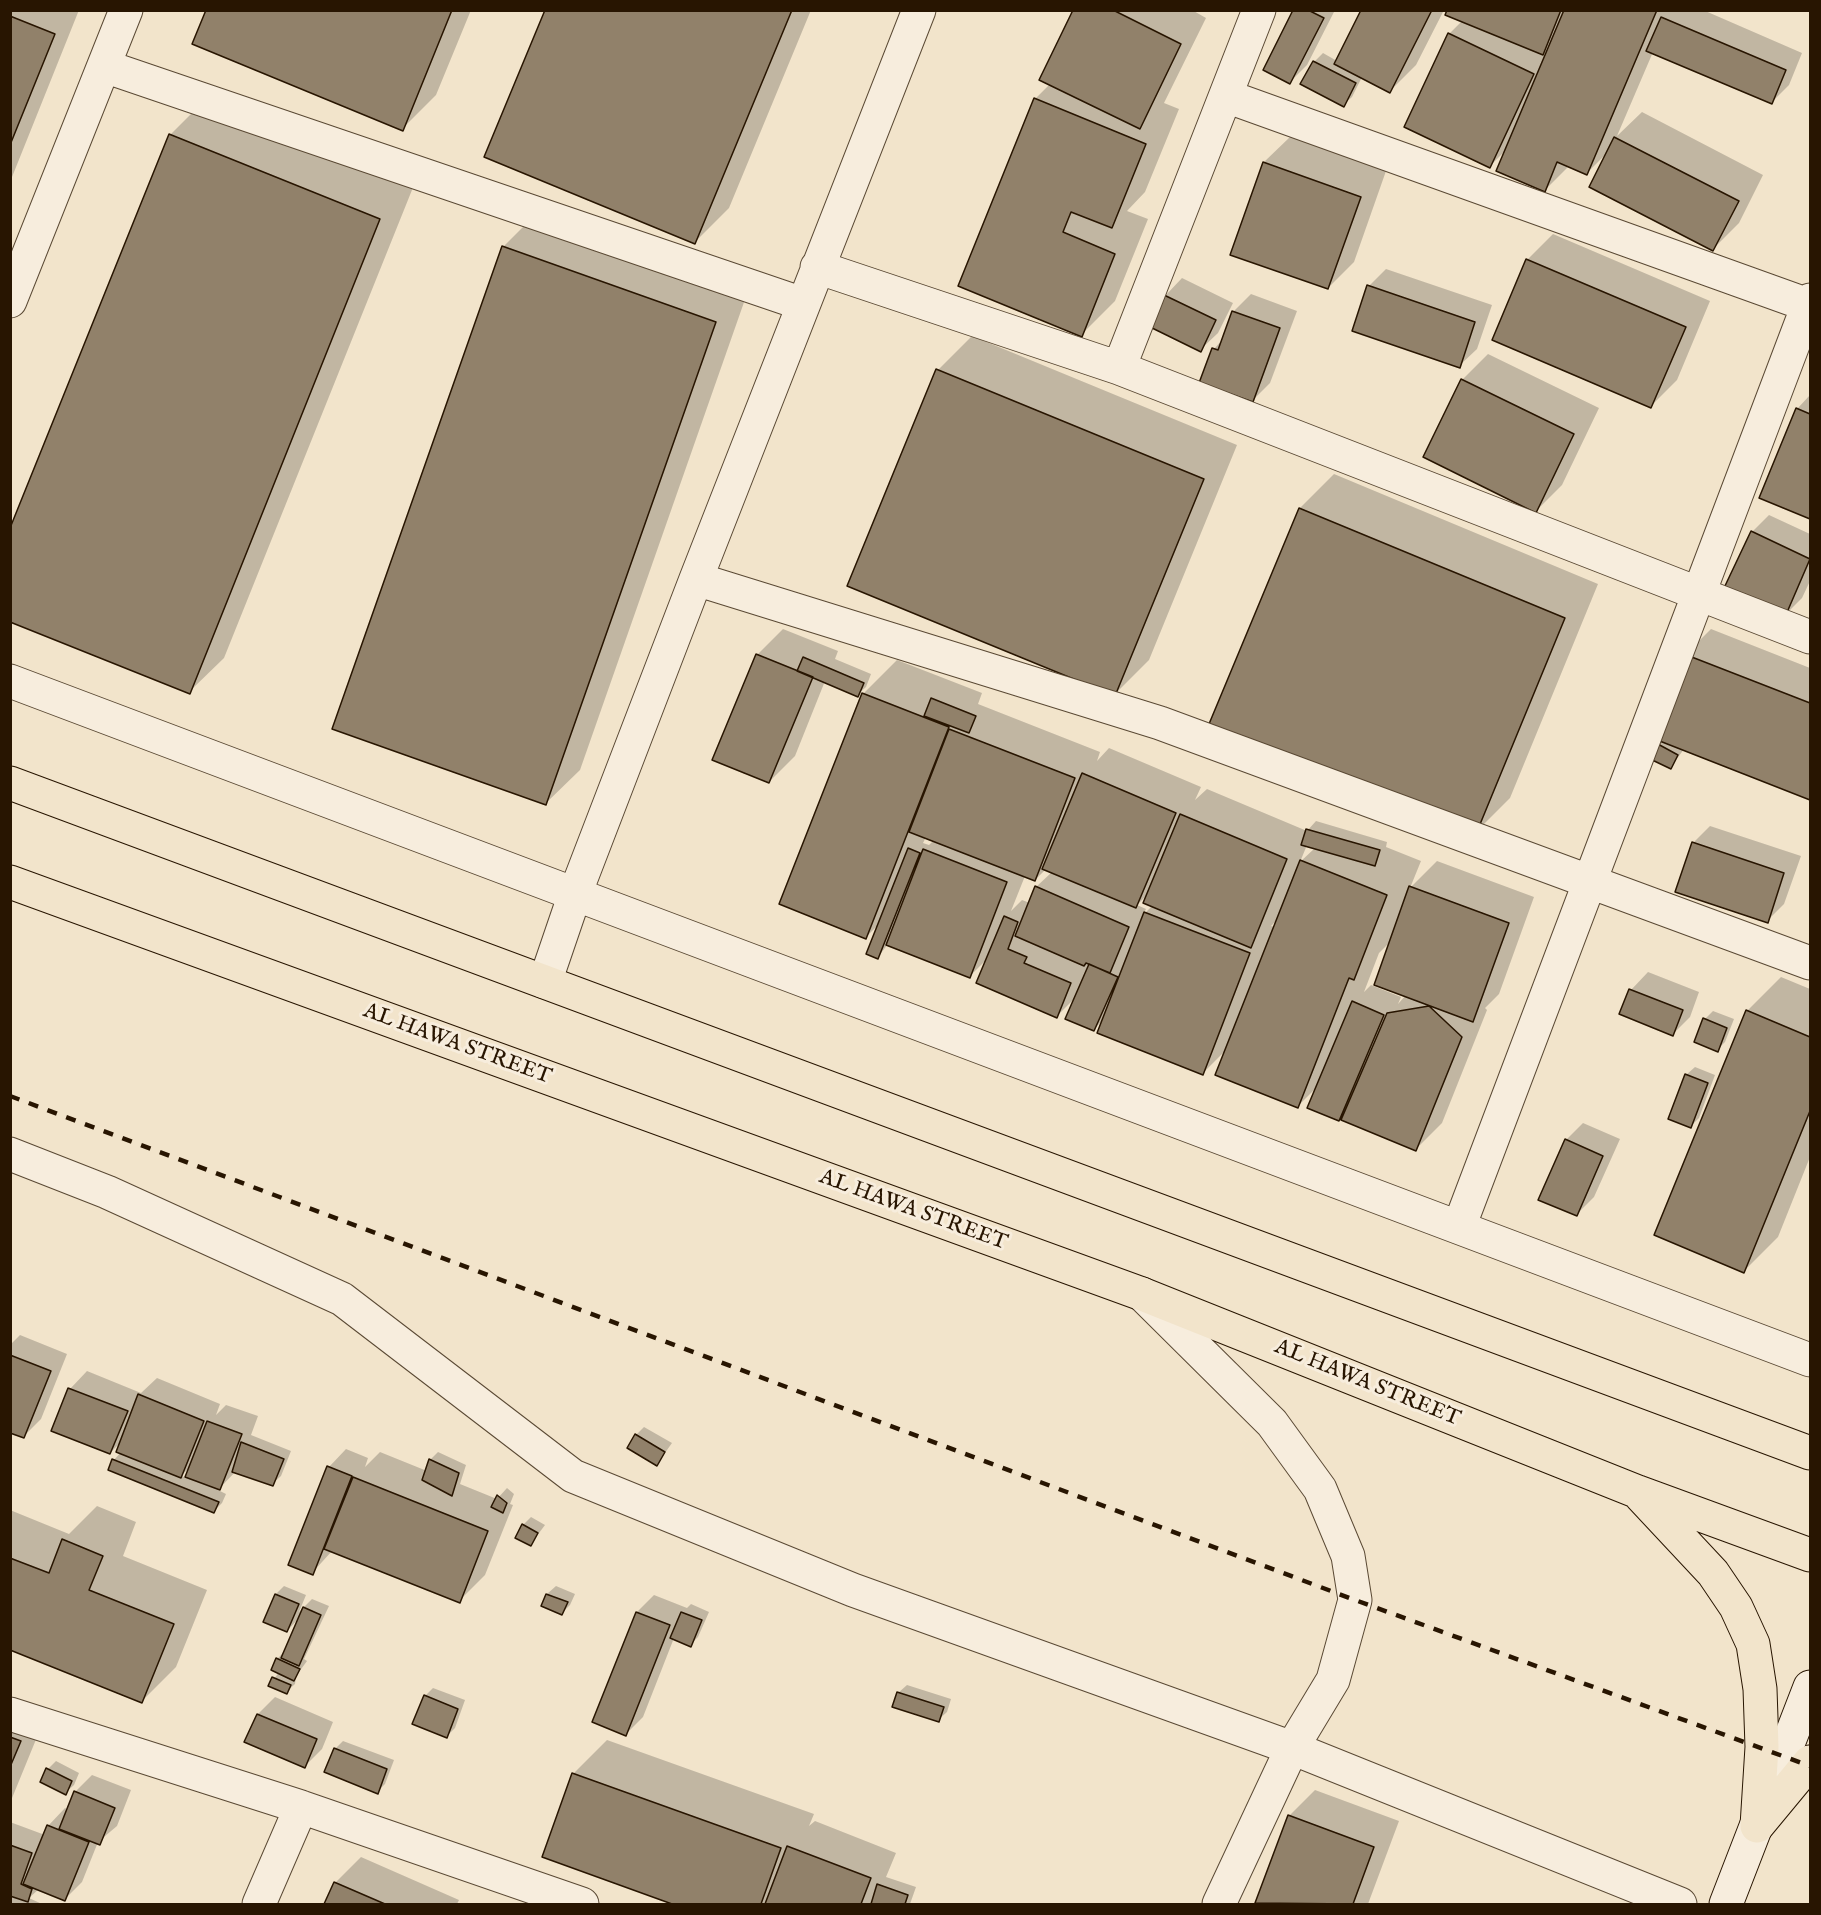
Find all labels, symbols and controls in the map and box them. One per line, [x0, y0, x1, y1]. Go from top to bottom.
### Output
street label: AL HAWA STREET [359, 999, 555, 1091]
street label: AL HAWA STREET [815, 1165, 1011, 1257]
street label: AL HAWA STREET [1270, 1335, 1464, 1433]

